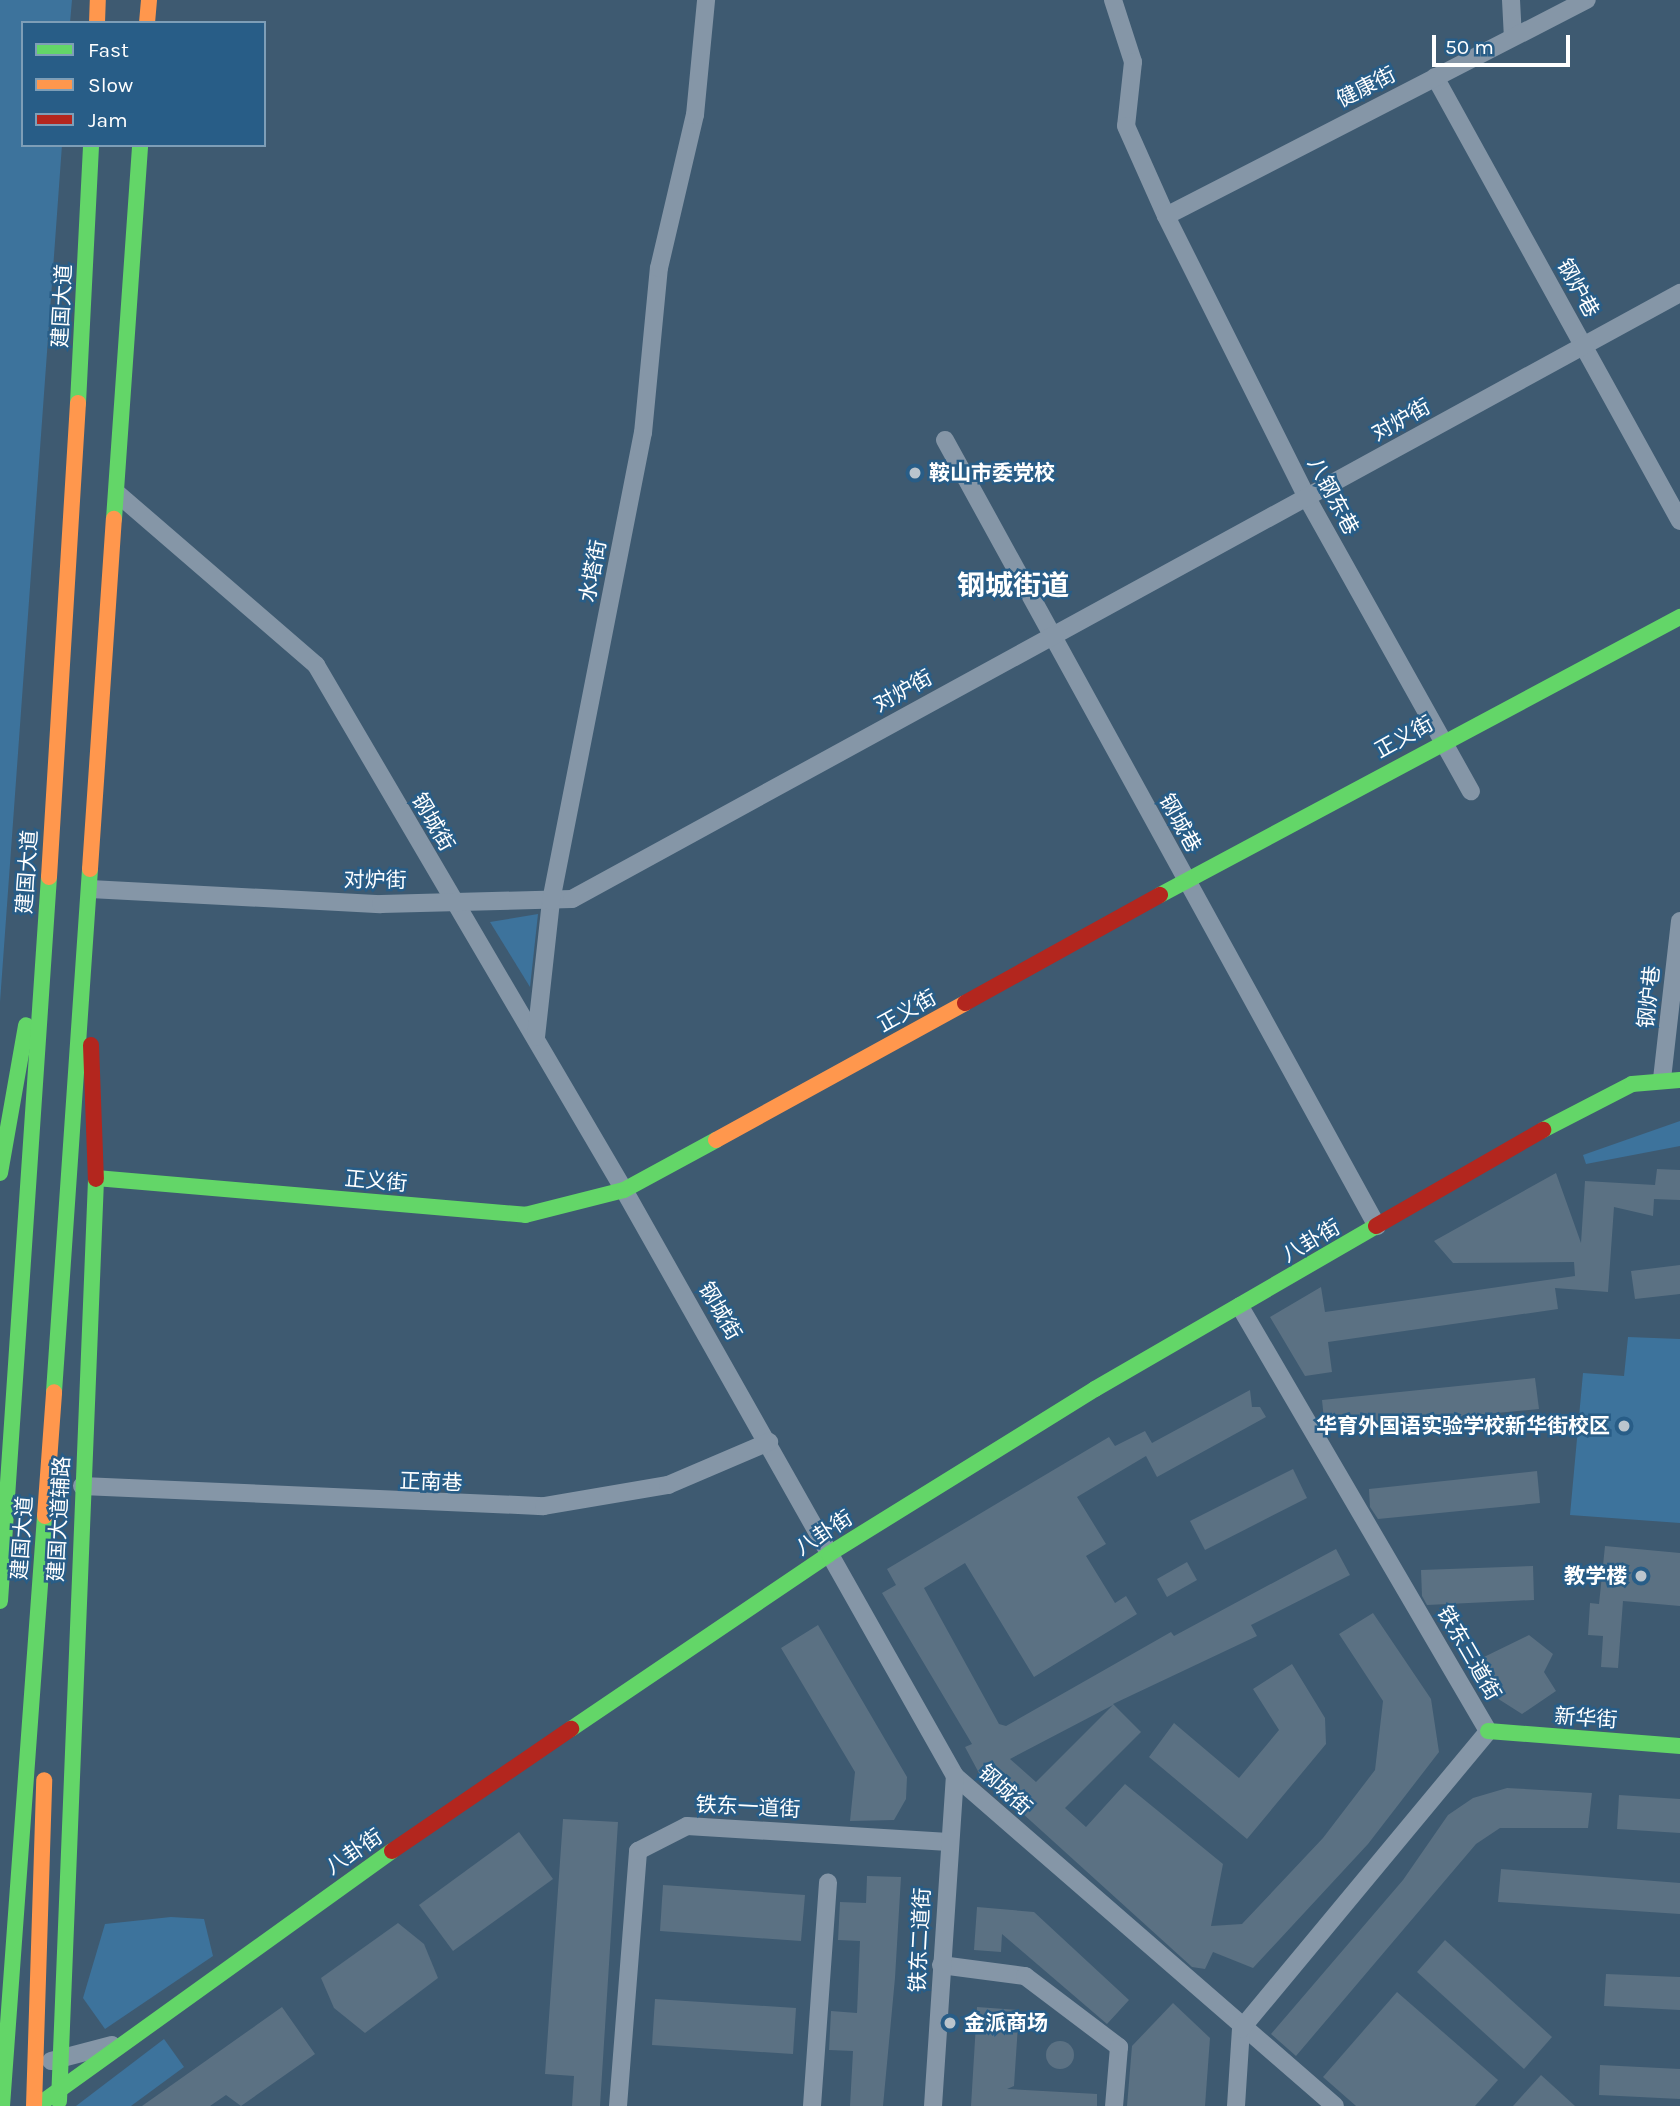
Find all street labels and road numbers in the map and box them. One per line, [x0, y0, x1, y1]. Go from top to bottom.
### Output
street label: 健康街 [1332, 61, 1400, 113]
street label: 钢炉巷 [1552, 254, 1604, 322]
street label: 建国大道 [47, 263, 77, 349]
street label: 对炉街 [1367, 394, 1435, 446]
street label: 八钢东巷 [1302, 453, 1364, 539]
street label: 水塔街 [575, 538, 611, 604]
street label: 对炉街 [869, 665, 937, 717]
street label: 正义街 [1370, 711, 1438, 763]
street label: 钢城街 [406, 788, 460, 856]
street label: 钢城巷 [1154, 789, 1206, 857]
street label: 建国大道 [12, 829, 42, 915]
street label: 对炉街 [343, 867, 407, 893]
street label: 钢炉巷 [1633, 964, 1665, 1030]
street label: 正义街 [873, 985, 941, 1037]
street label: 正义街 [344, 1166, 408, 1196]
street label: 八卦街 [1277, 1214, 1345, 1268]
street label: 钢城街 [693, 1277, 747, 1345]
street label: 建国大道辅路 [43, 1455, 75, 1583]
street label: 正南巷 [399, 1468, 463, 1496]
street label: 建国大道 [7, 1495, 37, 1581]
street label: 八卦街 [791, 1505, 857, 1561]
street label: 铁东三道街 [1432, 1601, 1506, 1705]
street label: 新华街 [1554, 1703, 1618, 1733]
street label: 钢城街 [973, 1760, 1037, 1820]
street label: 铁东一道街 [695, 1792, 801, 1822]
street label: 八卦街 [321, 1824, 387, 1880]
street label: 铁东二道街 [905, 1887, 935, 1993]

